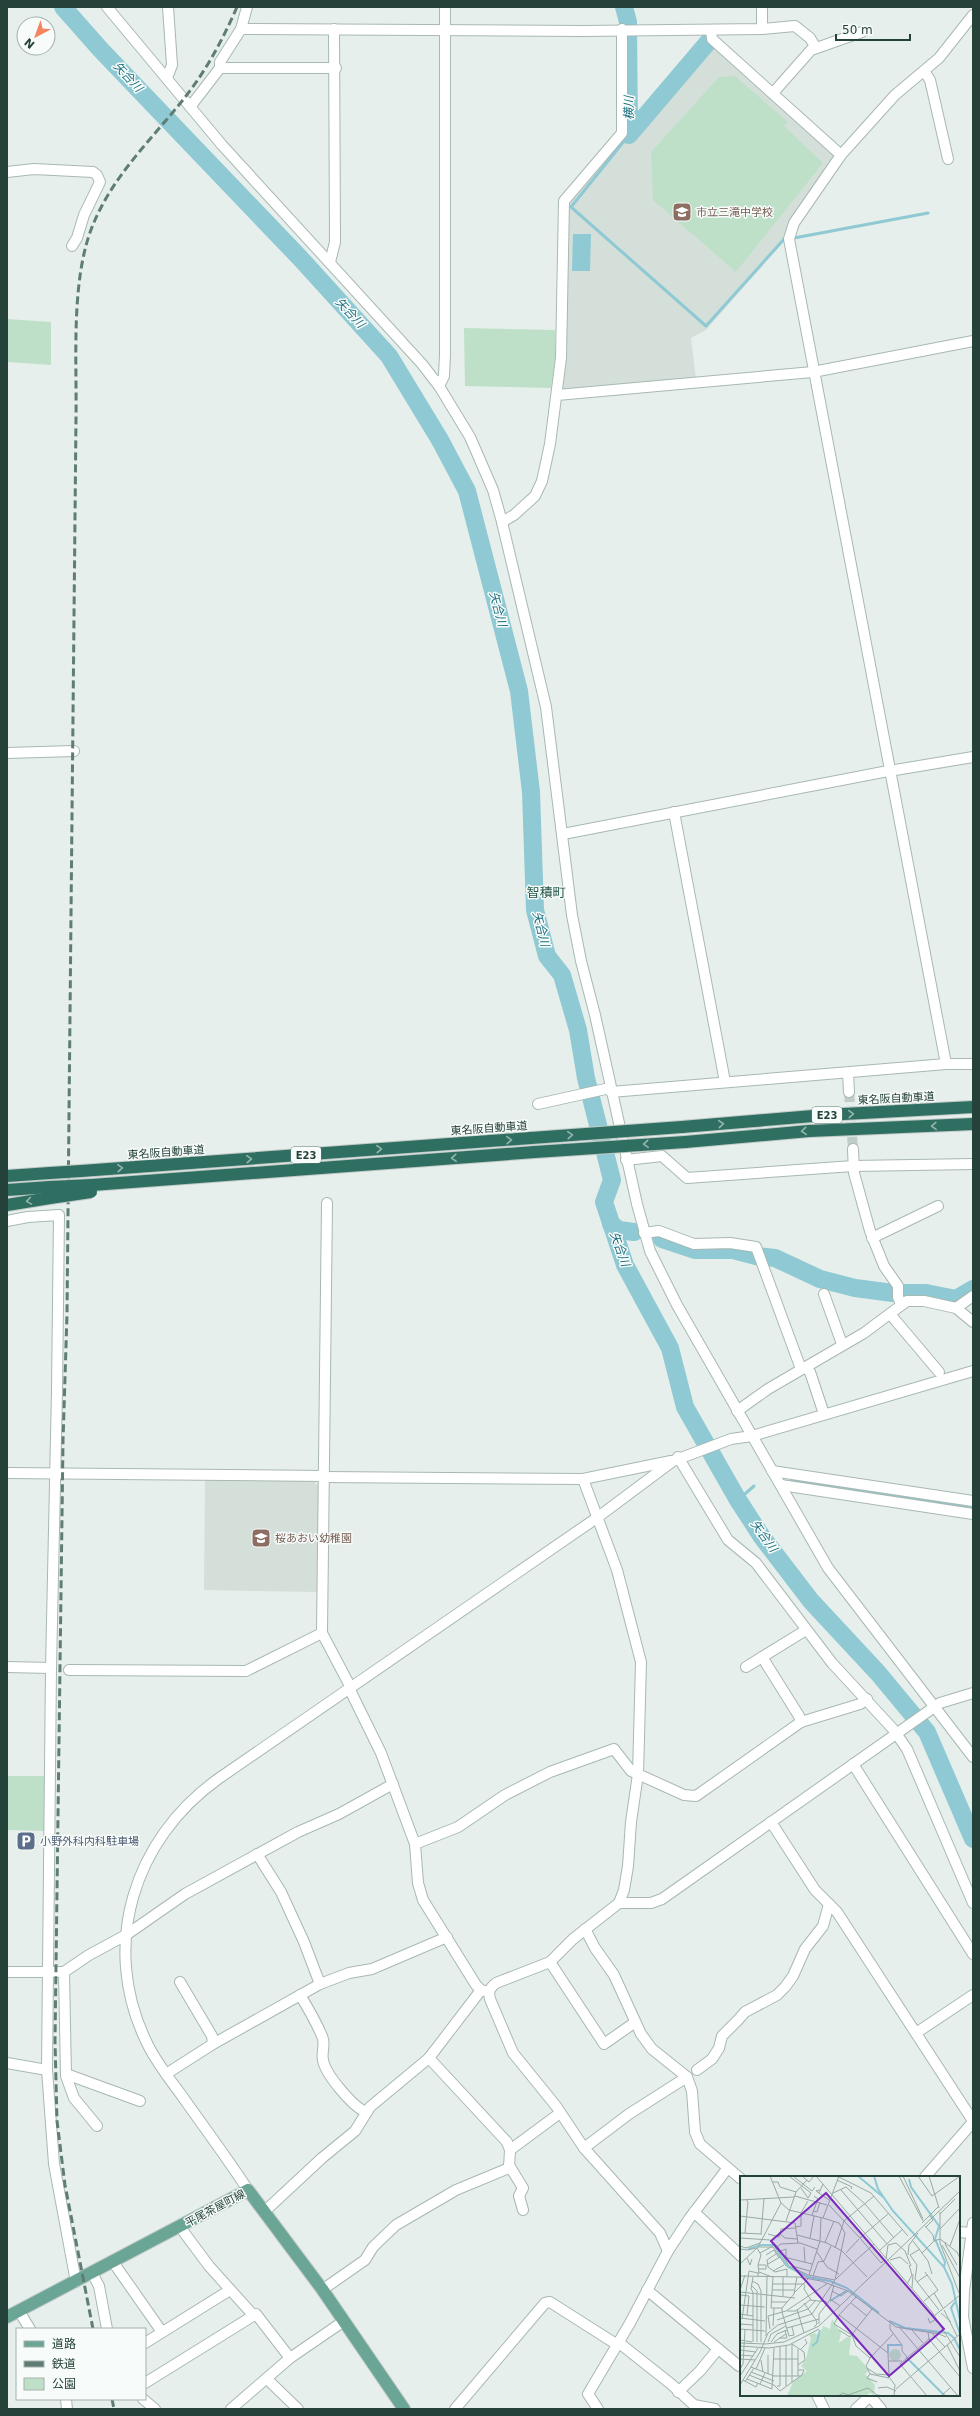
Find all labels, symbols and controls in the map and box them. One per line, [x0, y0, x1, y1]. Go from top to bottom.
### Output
north arrow [16, 16, 56, 56]
scale bar [836, 16, 910, 42]
text: 50 m [842, 23, 873, 37]
text: N [22, 35, 38, 51]
water label: 矢合川 [111, 59, 147, 96]
water label: 横川 [622, 94, 636, 120]
school or university icon: 市立三滝中学校 [671, 201, 693, 223]
place label: 市立三滝中学校 [696, 206, 773, 219]
water label: 矢合川 [333, 295, 369, 332]
water label: 矢合川 [487, 590, 510, 630]
district label: 智積町 [526, 885, 566, 900]
water label: 矢合川 [530, 910, 553, 950]
street label: 東名阪自動車道 [857, 1090, 935, 1107]
road number: E23 [812, 1107, 842, 1123]
one-way arrow [848, 1110, 854, 1118]
street label: 東名阪自動車道 [450, 1119, 528, 1138]
one-way arrow [718, 1119, 724, 1128]
one-way arrow [931, 1122, 937, 1130]
one-way arrow [801, 1127, 807, 1136]
one-way arrow [567, 1131, 573, 1140]
one-way arrow [505, 1135, 512, 1144]
one-way arrow [643, 1140, 649, 1149]
street label: 東名阪自動車道 [127, 1143, 205, 1162]
one-way arrow [376, 1145, 382, 1154]
road number: E23 [291, 1147, 321, 1163]
one-way arrow [451, 1153, 457, 1162]
one-way arrow [246, 1154, 252, 1163]
one-way arrow [117, 1164, 123, 1173]
one-way arrow [25, 1196, 32, 1205]
water label: 矢合川 [607, 1230, 633, 1270]
water label: 矢合川 [748, 1517, 781, 1556]
school or university icon: 桜あおい幼稚園 [250, 1527, 272, 1549]
place label: 桜あおい幼稚園 [275, 1532, 352, 1545]
parking icon: 小野外科内科駐車場 [15, 1830, 37, 1852]
place label: 小野外科内科駐車場 [40, 1835, 139, 1848]
inset map [740, 2176, 960, 2396]
street label: 平尾茶屋町線 [183, 2187, 247, 2230]
legend [16, 2328, 146, 2400]
text: 道路 [52, 2337, 76, 2351]
text: 鉄道 [52, 2357, 76, 2371]
text: 公園 [52, 2377, 76, 2391]

